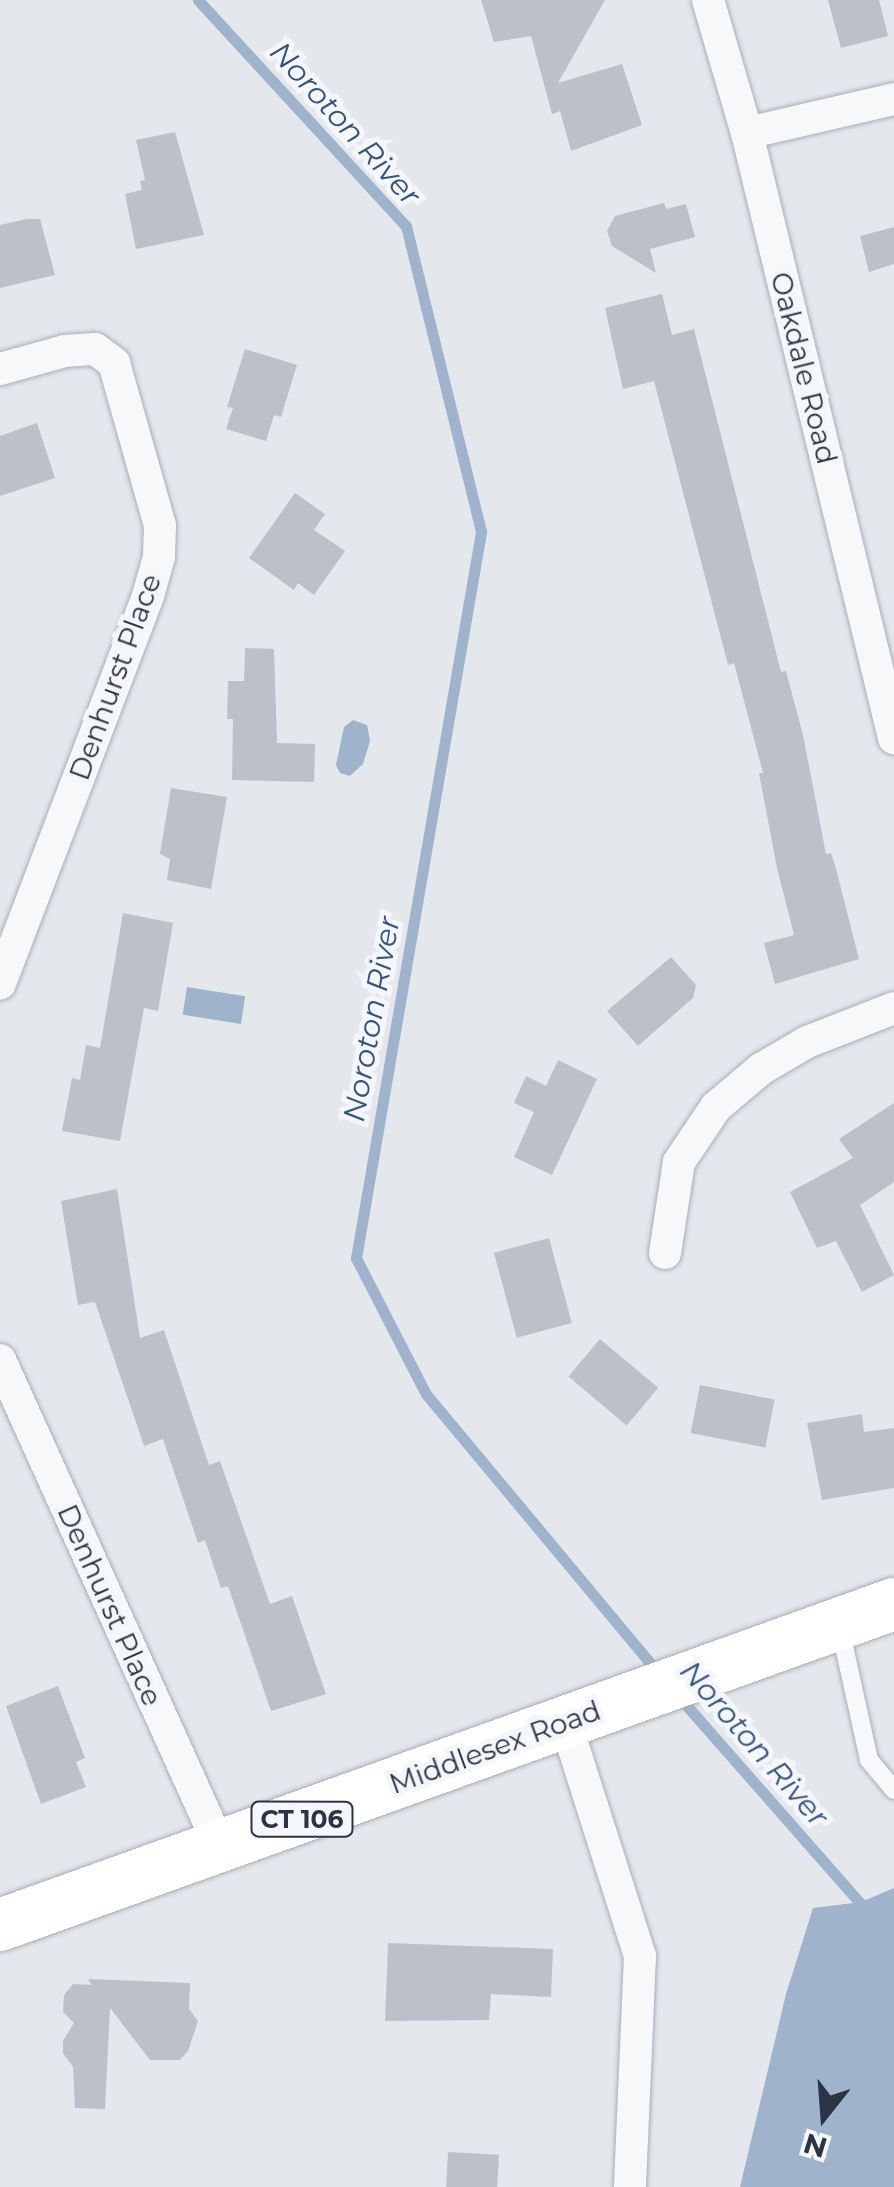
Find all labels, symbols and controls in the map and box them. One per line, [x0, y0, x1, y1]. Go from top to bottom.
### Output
water label: Noroton River [262, 35, 428, 213]
street label: Oakdale Road [764, 269, 844, 467]
street label: Denhurst Place [62, 569, 168, 785]
water label: Noroton River [336, 913, 408, 1125]
street label: Denhurst Place [51, 1499, 169, 1711]
water label: Noroton River [672, 1654, 836, 1834]
street label: Middlesex Road [385, 1693, 605, 1801]
road number: CT 106 [250, 1799, 354, 1839]
north arrow [774, 2067, 874, 2167]
text: N [799, 2126, 831, 2165]

